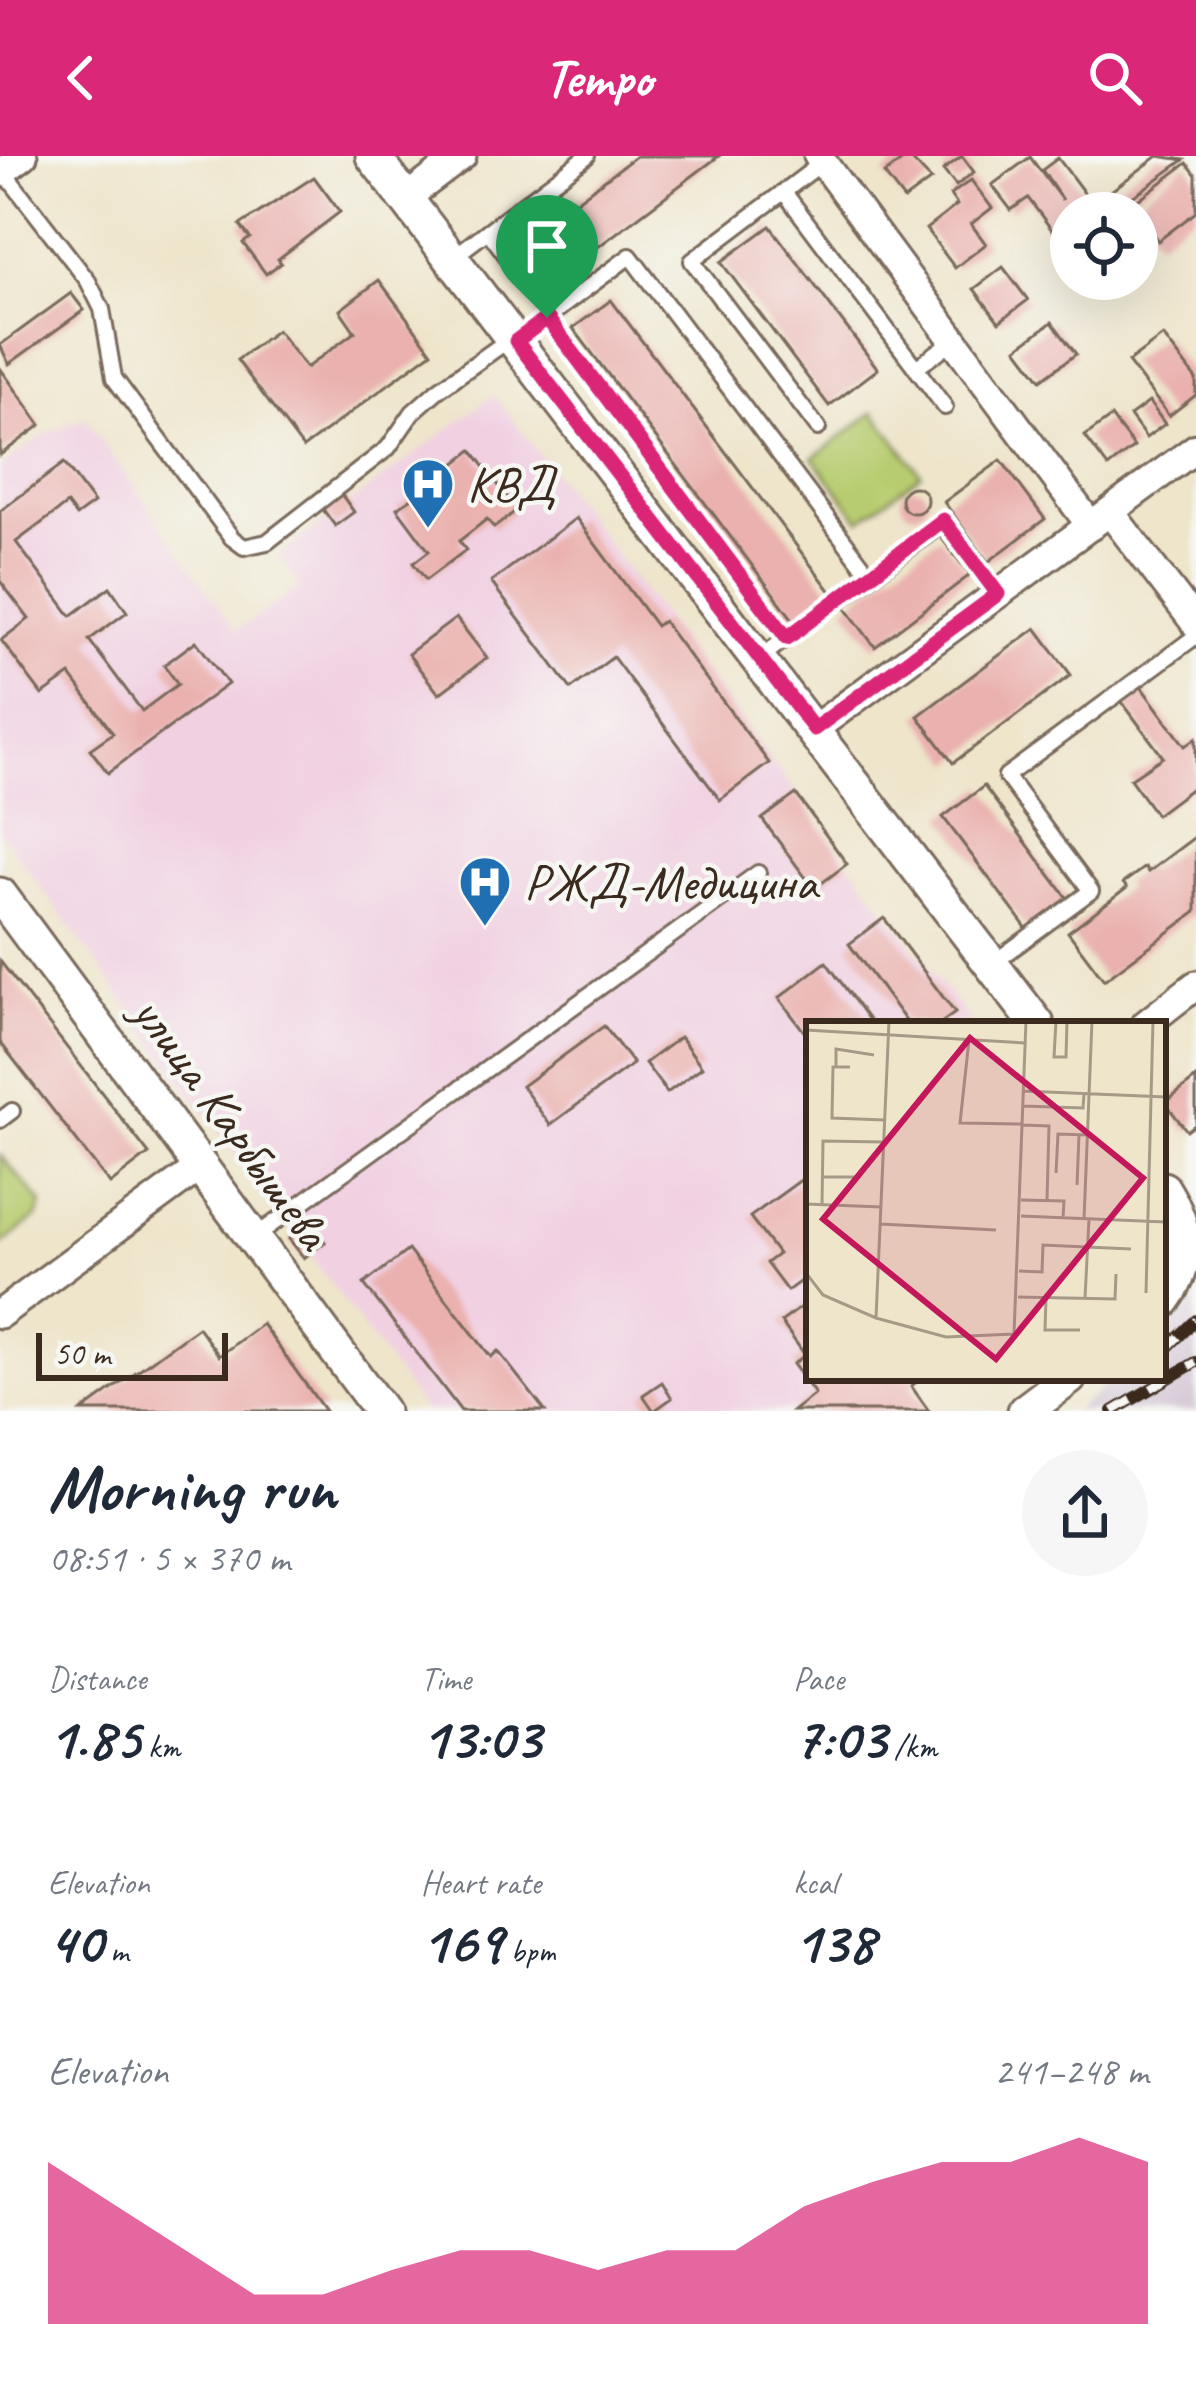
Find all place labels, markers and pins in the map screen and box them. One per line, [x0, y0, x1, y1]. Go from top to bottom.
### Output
pin [496, 195, 598, 318]
place label: КВД [467, 452, 558, 516]
hospital icon: КВД [400, 456, 456, 530]
place label: РЖД-Медицина [524, 850, 821, 914]
hospital icon: РЖД-Медицина [457, 854, 513, 928]

